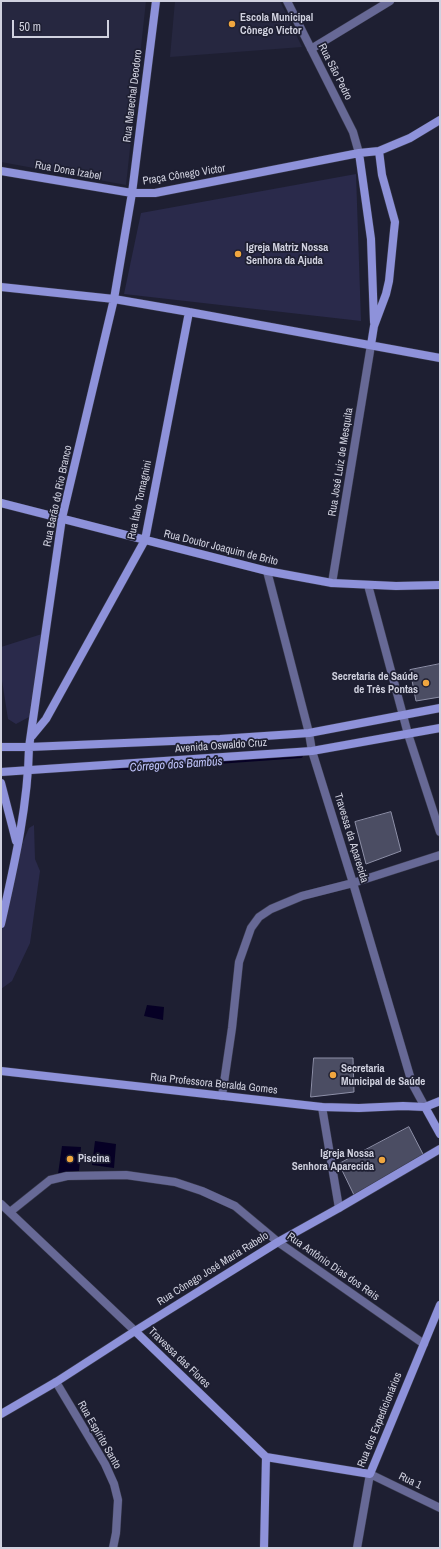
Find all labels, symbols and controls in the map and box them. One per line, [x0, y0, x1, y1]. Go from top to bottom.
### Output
place label: Escola Municipal Cônego Victor [240, 11, 313, 37]
scale bar [14, 12, 111, 38]
text: 50 m [19, 19, 41, 35]
marker: Escola Municipal Cônego Victor [227, 19, 237, 29]
street label: Rua São Pedro [315, 42, 355, 102]
street label: Rua Marechal Deodoro [121, 49, 145, 143]
street label: Rua Dona Izabel [34, 159, 102, 183]
street label: Praça Cônego Victor [142, 162, 226, 188]
place label: Igreja Matriz Nossa Senhora da Ajuda [246, 241, 328, 267]
marker: Igreja Matriz Nossa Senhora da Ajuda [233, 249, 243, 259]
street label: Rua José Luiz de Mesquita [326, 407, 356, 517]
street label: Rua Barão do Rio Branco [41, 444, 75, 548]
street label: Rua Ítalo Tomagnini [125, 459, 155, 541]
street label: Rua Doutor Joaquim de Brito [162, 527, 280, 569]
place label: Secretaria de Saúde de Três Pontas [332, 670, 418, 696]
marker: Secretaria de Saúde de Três Pontas [421, 678, 431, 688]
street label: Avenida Oswaldo Cruz [175, 736, 267, 756]
water label: Córrego dos Bambús [129, 755, 223, 775]
street label: Travessa da Aparecida [331, 792, 371, 884]
place label: Secretaria Municipal de Saúde [341, 1062, 425, 1088]
marker: Secretaria Municipal de Saúde [328, 1070, 338, 1080]
street label: Rua Professora Beralda Gomes [150, 1071, 278, 1097]
place label: Igreja Nossa Senhora Aparecida [292, 1147, 374, 1173]
place label: Piscina [78, 1152, 110, 1166]
marker: Piscina [65, 1154, 75, 1164]
marker: Igreja Nossa Senhora Aparecida [377, 1155, 387, 1165]
street label: Rua Cônego José Maria Rabelo [155, 1229, 271, 1309]
street label: Rua Antônio Dias dos Reis [284, 1230, 382, 1304]
street label: Travessa das Flores [145, 1325, 213, 1391]
street label: Rua dos Expedicionários [355, 1371, 405, 1469]
street label: Rua Espírito Santo [74, 1399, 124, 1471]
street label: Rua 1 [396, 1470, 424, 1492]

